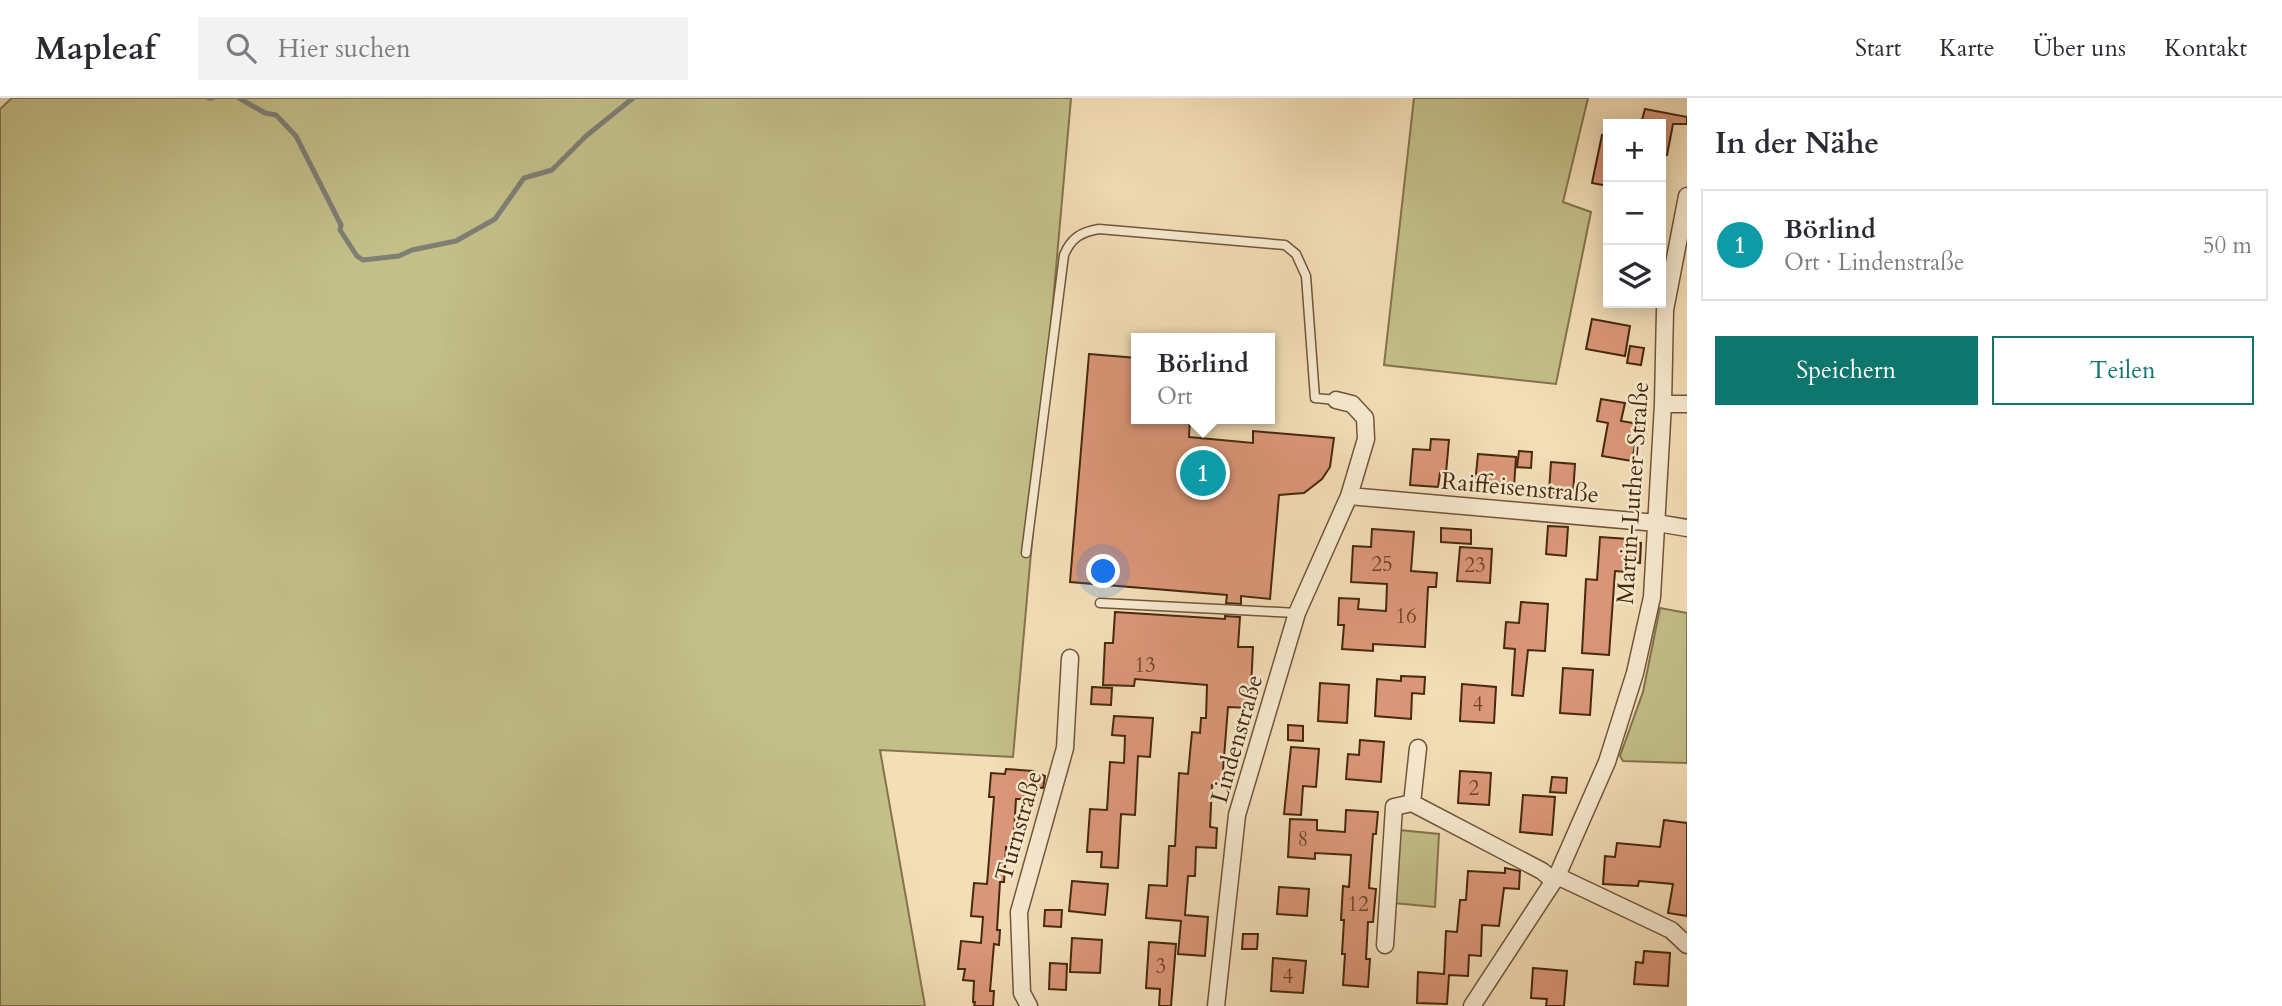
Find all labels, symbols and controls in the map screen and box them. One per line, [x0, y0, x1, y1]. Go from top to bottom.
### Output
search box [198, 17, 688, 80]
text: Mapleaf [35, 26, 156, 71]
icon: search [222, 29, 260, 67]
text: Hier suchen [278, 31, 411, 66]
text: Start [1855, 32, 1901, 65]
text: Karte [1939, 32, 1995, 65]
text: Über uns [2033, 32, 2126, 65]
text: Kontakt [2164, 32, 2247, 65]
map controls [1603, 119, 1666, 308]
button: + [1603, 119, 1666, 182]
text: In der Nähe [1715, 123, 1879, 164]
button: − [1603, 182, 1666, 245]
text: Börlind [1784, 212, 1876, 247]
text: 1 [1734, 230, 1746, 261]
text: 50 m [2203, 230, 2252, 261]
button: layers [1603, 245, 1666, 308]
text: Ort · Lindenstraße [1784, 247, 1964, 278]
popup [1131, 333, 1275, 424]
button: Speichern [1715, 336, 1978, 405]
button: Teilen [1992, 336, 2254, 405]
text: Börlind [1157, 346, 1249, 381]
text: Ort [1157, 381, 1193, 412]
street label: Martin-Luther-Straße [1609, 381, 1657, 605]
pin: 1 [1180, 447, 1226, 499]
street label: Raiffeisenstraße [1440, 465, 1600, 511]
house number: 25 [1371, 550, 1393, 579]
house number: 23 [1464, 551, 1486, 580]
your location [1086, 554, 1120, 588]
house number: 16 [1395, 602, 1417, 631]
house number: 13 [1134, 651, 1156, 680]
street label: Lindenstraße [1203, 671, 1271, 807]
house number: 4 [1473, 690, 1484, 719]
street label: Turnstraße [988, 767, 1050, 885]
house number: 2 [1469, 774, 1480, 803]
house number: 8 [1298, 825, 1308, 854]
house number: 12 [1347, 890, 1369, 919]
house number: 3 [1156, 952, 1166, 981]
house number: 4 [1283, 962, 1294, 991]

